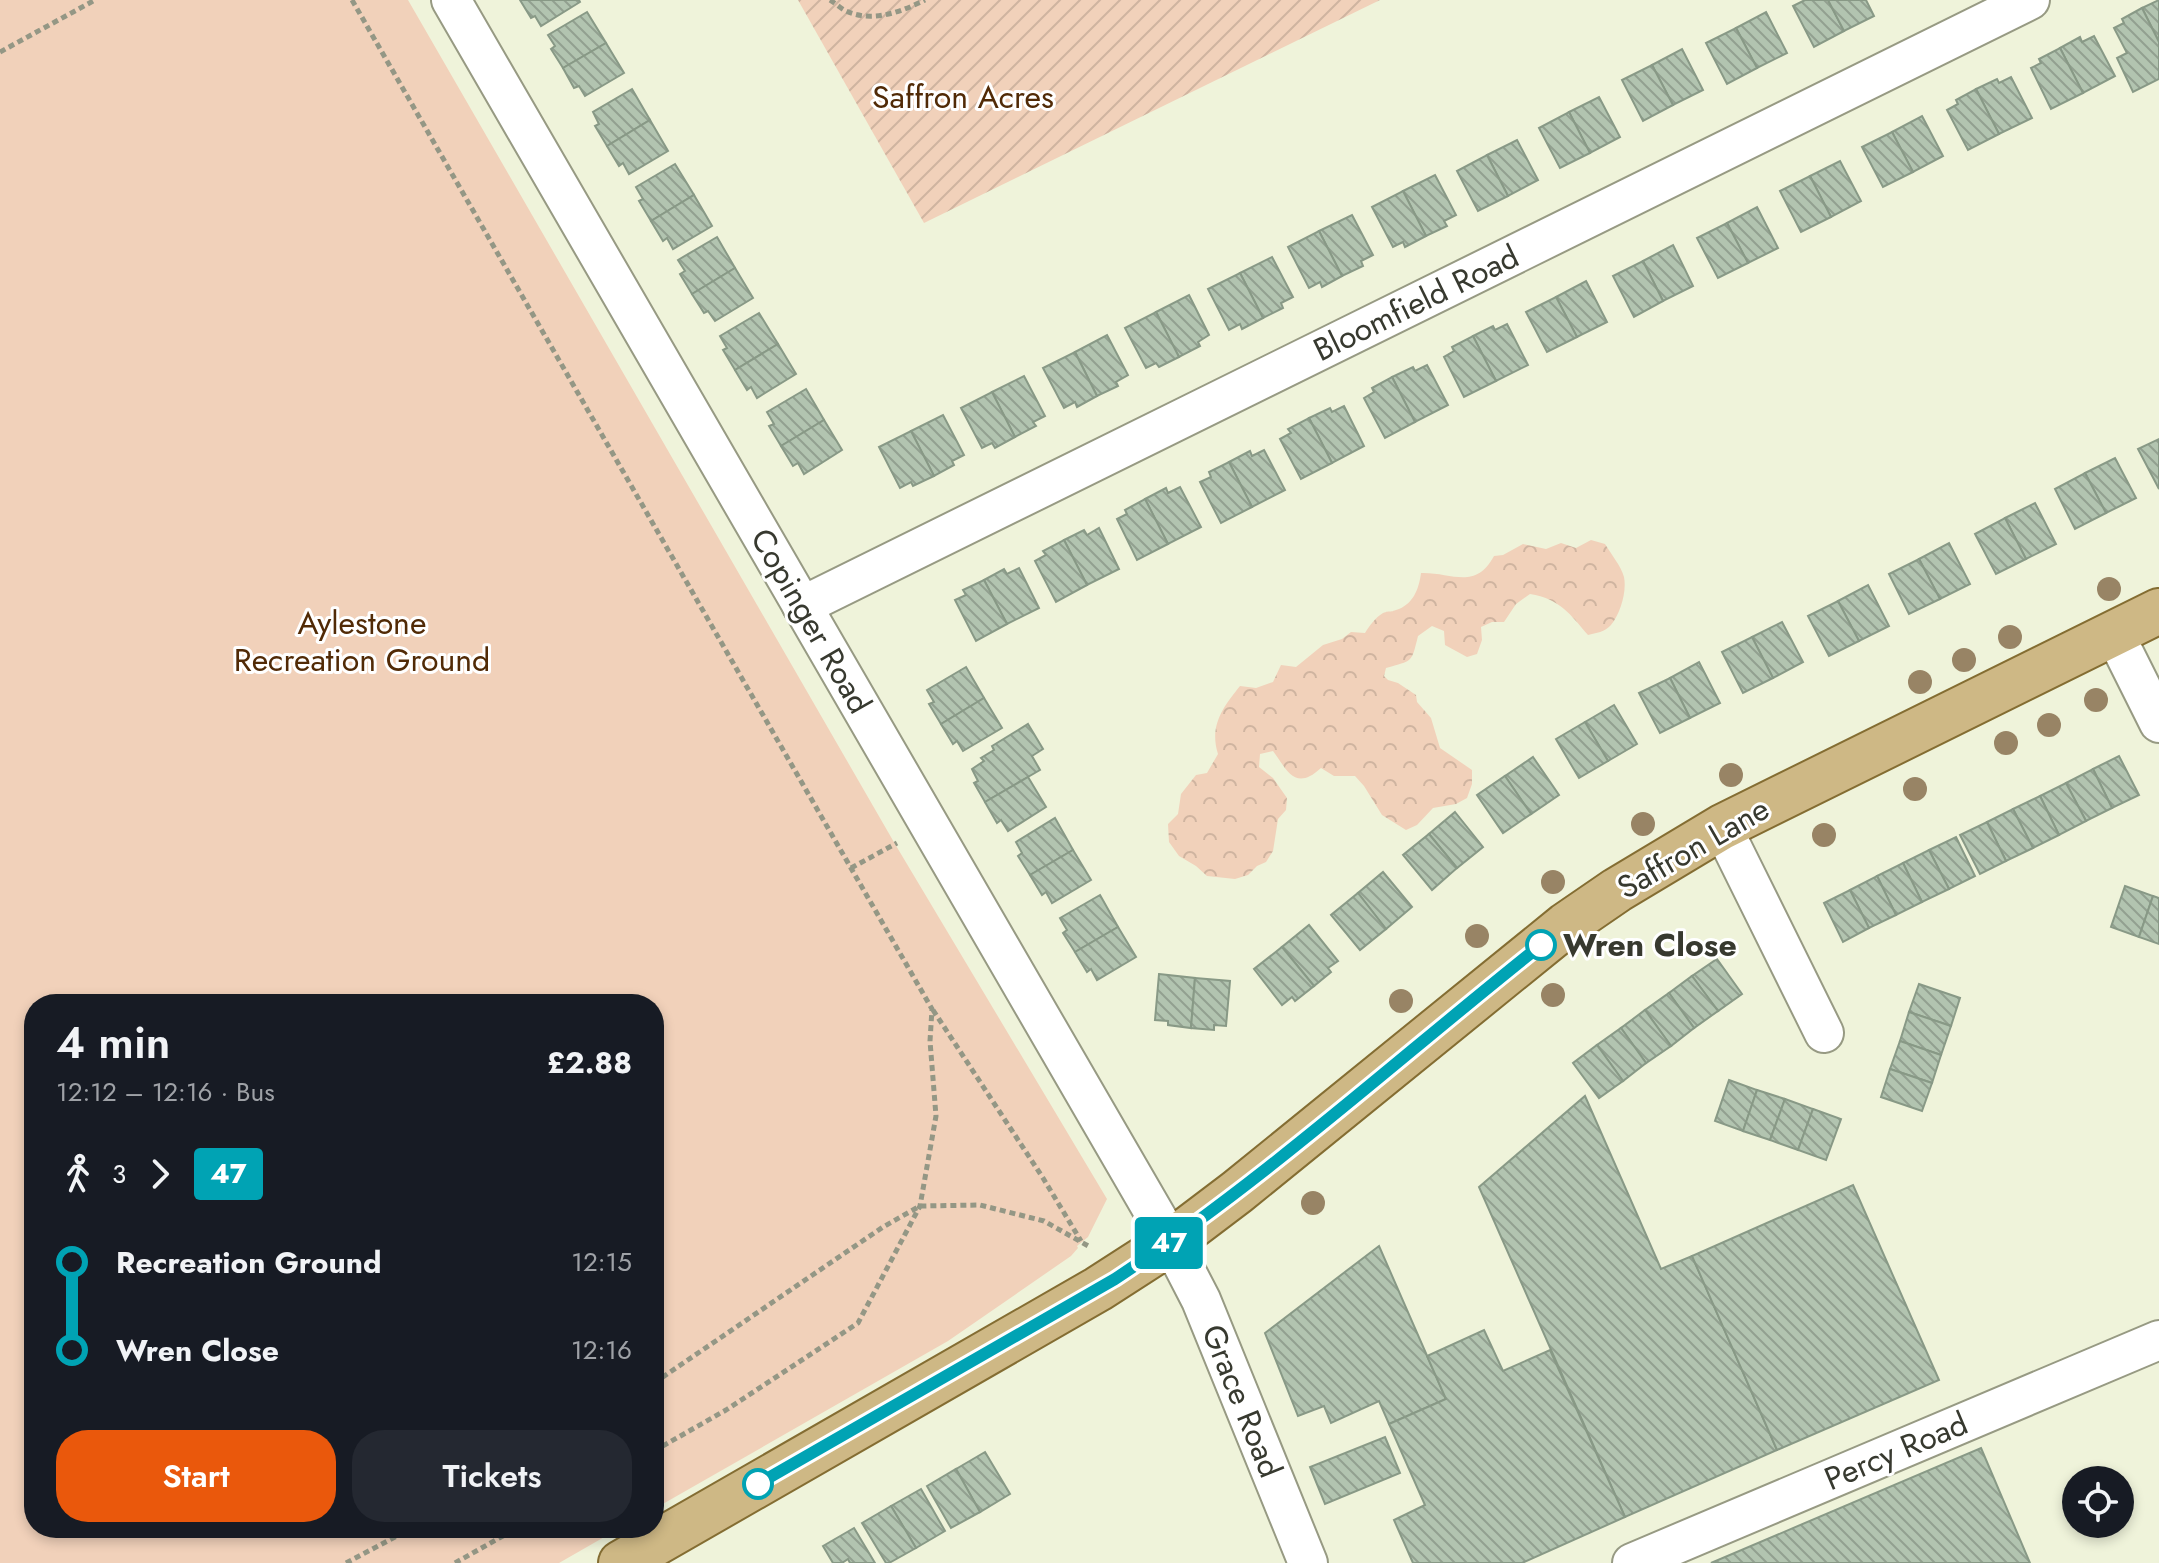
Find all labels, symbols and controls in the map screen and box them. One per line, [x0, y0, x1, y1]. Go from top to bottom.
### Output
park label: Saffron Acres [872, 74, 1054, 120]
street label: Bloomfield Road [1306, 233, 1526, 373]
street label: Copinger Road [739, 520, 883, 722]
park label: Aylestone Recreation Ground [234, 600, 490, 683]
street label: Saffron Lane [1608, 786, 1778, 910]
place label: Wren Close [1563, 922, 1737, 968]
marker: Wren Close [1526, 930, 1556, 960]
text: 4 min [56, 1011, 170, 1075]
text: £2.88 [547, 1041, 632, 1084]
text: 12:12 – 12:16 · Bus [56, 1073, 275, 1111]
icon: walk [56, 1152, 100, 1196]
icon: forward [138, 1152, 182, 1196]
text: 47 [210, 1153, 247, 1194]
text: 3 [112, 1155, 126, 1193]
line badge: 47 [1133, 1217, 1205, 1269]
text: 47 [1151, 1222, 1187, 1263]
text: Recreation Ground [116, 1241, 381, 1284]
text: 12:15 [571, 1243, 632, 1281]
street label: Grace Road [1190, 1317, 1294, 1485]
text: Wren Close [116, 1329, 279, 1372]
text: 12:16 [571, 1331, 632, 1369]
street label: Percy Road [1817, 1400, 1975, 1502]
button: Start [56, 1430, 336, 1522]
button: Tickets [352, 1430, 632, 1522]
map controls [2062, 1466, 2134, 1538]
button: locate [2062, 1466, 2134, 1538]
unlabelled marker [743, 1469, 773, 1499]

